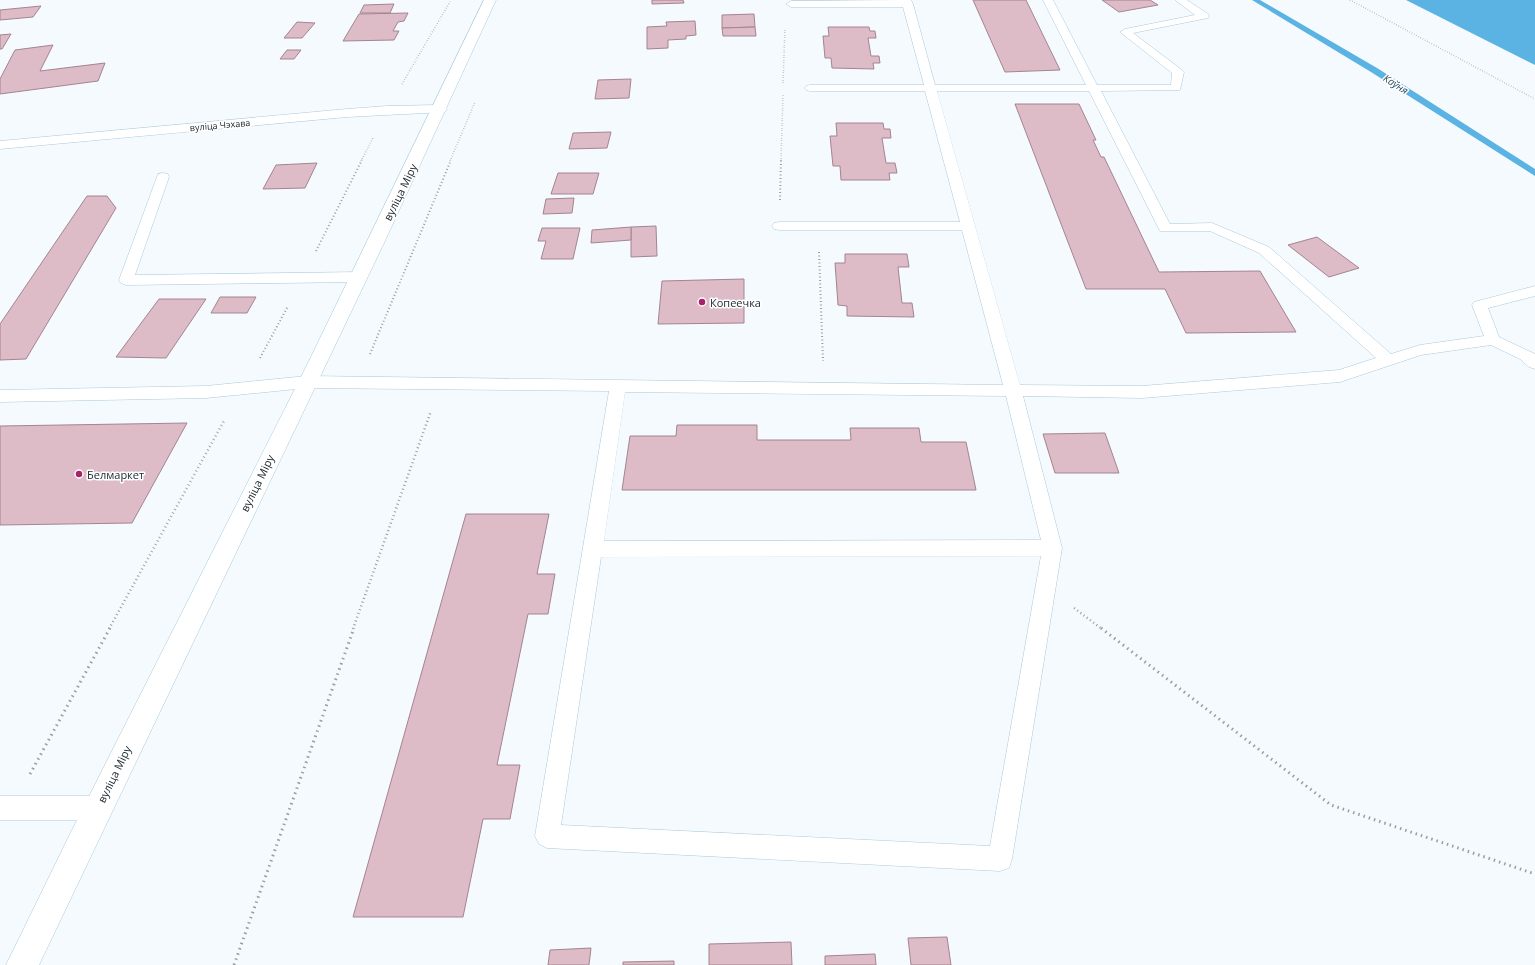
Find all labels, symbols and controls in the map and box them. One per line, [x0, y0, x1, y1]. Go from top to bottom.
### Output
water label: Каўня [1381, 71, 1411, 97]
street label: вуліца Чэхава [189, 116, 251, 134]
street label: вуліца Міру [380, 161, 420, 223]
place label: Копеечка [710, 295, 761, 310]
marker: Копеечка [697, 297, 707, 307]
street label: вуліца Міру [237, 452, 277, 514]
place label: Белмаркет [87, 467, 144, 482]
marker: Белмаркет [74, 469, 84, 479]
street label: вуліца Міру [94, 743, 134, 805]

